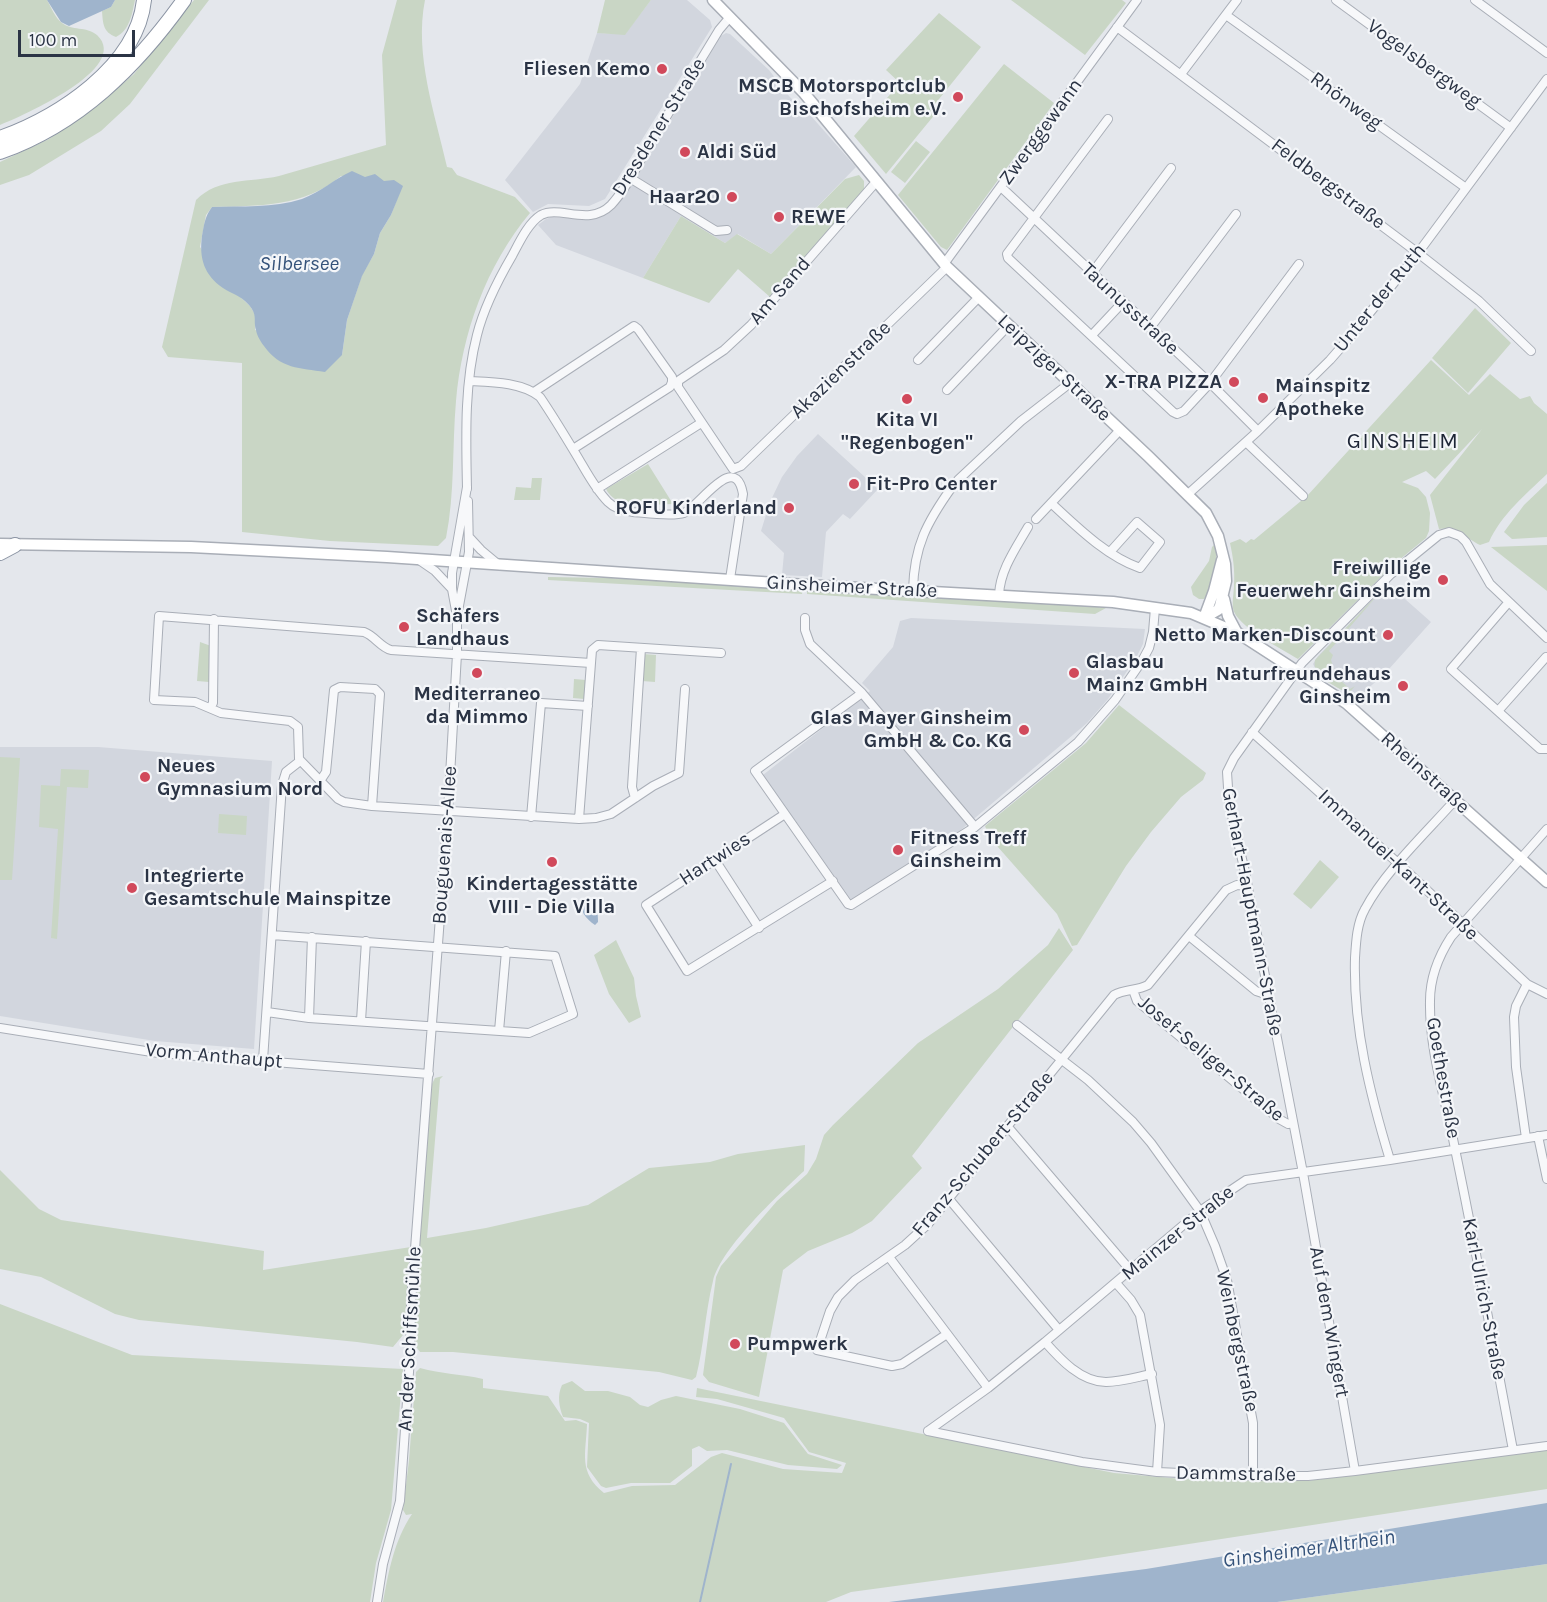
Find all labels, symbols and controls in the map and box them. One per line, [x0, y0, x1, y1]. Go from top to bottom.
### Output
street label: Vogelsbergweg [1362, 14, 1486, 114]
scale bar [21, 18, 138, 56]
text: 100 m [29, 29, 77, 51]
street label: Dresdener Straße [607, 54, 711, 200]
place label: Fliesen Kemo [523, 57, 650, 81]
marker: Fliesen Kemo [655, 62, 669, 76]
street label: Rhönweg [1305, 67, 1387, 135]
place label: MSCB Motorsportclub Bischofsheim e.V. [738, 74, 946, 121]
street label: Zwerggewann [994, 74, 1088, 190]
marker: MSCB Motorsportclub Bischofsheim e.V. [951, 90, 965, 104]
street label: Feldbergstraße [1266, 133, 1390, 235]
place label: Aldi Süd [697, 140, 777, 164]
marker: Aldi Süd [678, 145, 692, 159]
place label: Haar2O [649, 185, 720, 209]
marker: Haar2O [725, 190, 739, 204]
place label: REWE [791, 205, 846, 229]
marker: REWE [772, 210, 786, 224]
street label: Unter der Ruth [1329, 239, 1431, 357]
water label: Silbersee [259, 251, 339, 277]
street label: Am Sand [744, 252, 816, 330]
street label: Taunusstraße [1076, 258, 1184, 360]
street label: Leipziger Straße [992, 309, 1116, 427]
street label: Akazienstraße [786, 316, 896, 424]
place label: X-TRA PIZZA [1104, 370, 1222, 394]
place label: Mainspitz Apotheke [1275, 374, 1370, 421]
marker: X-TRA PIZZA [1227, 375, 1241, 389]
marker: Mainspitz Apotheke [1256, 391, 1270, 405]
marker: Kita VI "Regenbogen" [900, 392, 914, 406]
place label: Kita VI "Regenbogen" [841, 408, 973, 455]
district label: GINSHEIM [1347, 429, 1459, 455]
place label: Fit-Pro Center [866, 472, 997, 496]
marker: Fit-Pro Center [847, 477, 861, 491]
place label: ROFU Kinderland [615, 496, 777, 520]
marker: ROFU Kinderland [782, 501, 796, 515]
place label: Freiwillige Feuerwehr Ginsheim [1236, 556, 1431, 603]
street label: Ginsheimer Straße [766, 571, 938, 603]
marker: Freiwillige Feuerwehr Ginsheim [1436, 573, 1450, 587]
place label: Schäfers Landhaus [416, 604, 510, 651]
marker: Schäfers Landhaus [397, 620, 411, 634]
place label: Netto Marken-Discount [1154, 623, 1376, 647]
marker: Netto Marken-Discount [1381, 628, 1395, 642]
place label: Glasbau Mainz GmbH [1086, 650, 1208, 697]
place label: Naturfreundehaus Ginsheim [1216, 662, 1391, 709]
marker: Mediterraneo da Mimmo [470, 666, 484, 680]
marker: Glasbau Mainz GmbH [1067, 666, 1081, 680]
marker: Naturfreundehaus Ginsheim [1396, 679, 1410, 693]
place label: Mediterraneo da Mimmo [413, 682, 541, 729]
place label: Glas Mayer Ginsheim GmbH & Co. KG [811, 706, 1012, 753]
marker: Glas Mayer Ginsheim GmbH & Co. KG [1017, 723, 1031, 737]
street label: Rheinstraße [1376, 727, 1474, 819]
place label: Neues Gymnasium Nord [157, 754, 323, 801]
street label: Bouguenais-Allee [427, 765, 463, 925]
marker: Neues Gymnasium Nord [138, 770, 152, 784]
street label: Immanuel-Kant-Straße [1313, 784, 1483, 946]
street label: Gerhart-Hauptmann-Straße [1216, 786, 1288, 1038]
place label: Fitness Treff Ginsheim [910, 826, 1027, 873]
street label: Hartwies [675, 827, 755, 891]
marker: Fitness Treff Ginsheim [891, 843, 905, 857]
marker: Kindertagesstätte VIII - Die Villa [545, 855, 559, 869]
place label: Integrierte Gesamtschule Mainspitze [144, 864, 391, 911]
place label: Kindertagesstätte VIII - Die Villa [466, 872, 638, 919]
marker: Integrierte Gesamtschule Mainspitze [125, 881, 139, 895]
street label: Josef-Seliger-Straße [1133, 991, 1289, 1127]
street label: Goethestraße [1421, 1015, 1465, 1141]
street label: Vorm Anthaupt [144, 1038, 284, 1074]
street label: Franz-Schubert-Straße [907, 1067, 1059, 1241]
street label: Mainzer Straße [1117, 1180, 1239, 1286]
street label: Karl-Ulrich-Straße [1457, 1216, 1511, 1382]
street label: Auf dem Wingert [1304, 1245, 1354, 1399]
street label: An der Schiffsmühle [393, 1246, 427, 1432]
street label: Weinbergstraße [1210, 1268, 1264, 1414]
place label: Pumpwerk [747, 1332, 848, 1356]
marker: Pumpwerk [728, 1337, 742, 1351]
street label: Dammstraße [1176, 1461, 1296, 1487]
water label: Ginsheimer Altrhein [1221, 1524, 1397, 1574]

